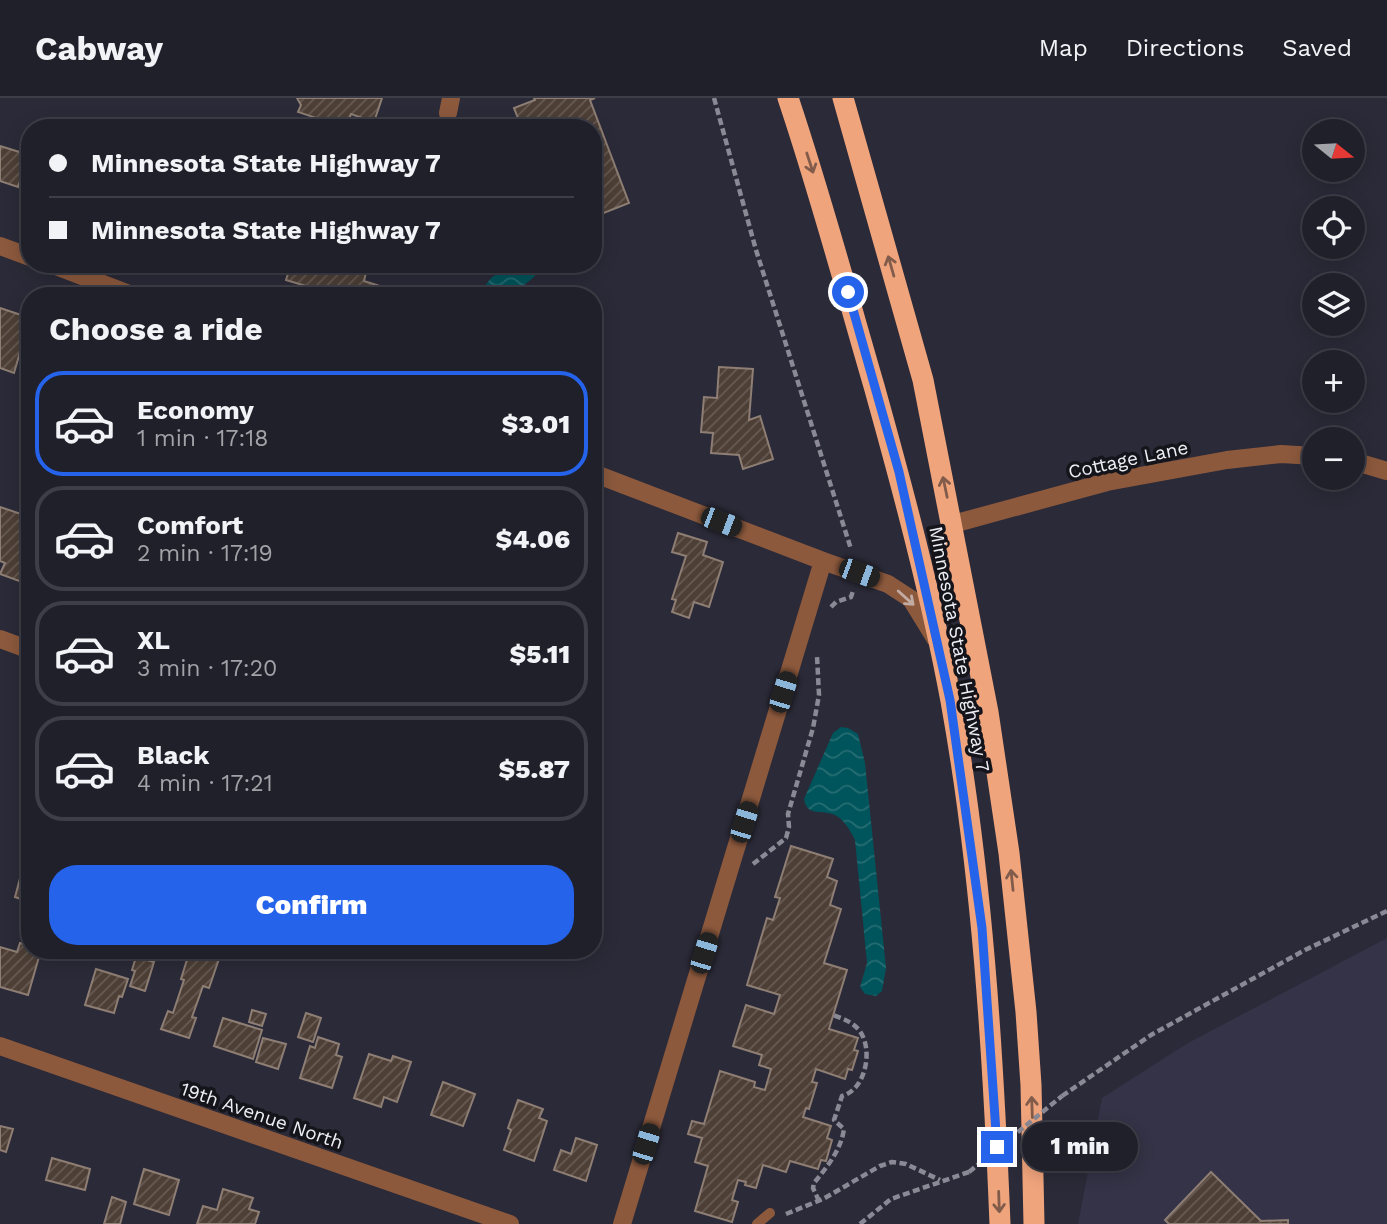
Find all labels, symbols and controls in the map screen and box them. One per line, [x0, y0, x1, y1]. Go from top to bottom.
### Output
text: Cabway [35, 29, 163, 68]
text: Map [1039, 34, 1088, 62]
text: Directions [1126, 34, 1244, 62]
text: Saved [1282, 34, 1352, 62]
north arrow [1302, 119, 1365, 182]
map controls [1302, 119, 1365, 490]
text: Minnesota State Highway 7 [91, 148, 441, 178]
one-way arrow [805, 151, 817, 173]
button: locate [1302, 196, 1365, 259]
text: Minnesota State Highway 7 [91, 215, 441, 245]
one-way arrow [884, 255, 897, 277]
button: layers [1302, 273, 1365, 336]
route start [832, 276, 864, 308]
text: Choose a ride [49, 310, 263, 348]
button: + [1302, 350, 1365, 413]
icon: car [53, 392, 116, 455]
text: Economy [137, 395, 254, 425]
text: $3.01 [501, 409, 570, 439]
text: 1 min · 17:18 [137, 425, 268, 452]
button: − [1302, 427, 1365, 490]
street label: Cottage Lane [1066, 436, 1190, 483]
one-way arrow [938, 476, 952, 499]
car [698, 505, 745, 539]
icon: car [53, 507, 116, 570]
text: Comfort [137, 510, 243, 540]
text: $4.06 [495, 524, 570, 554]
street label: Minnesota State Highway 7 [924, 524, 995, 774]
text: 2 min · 17:19 [137, 540, 273, 567]
car [836, 556, 883, 590]
one-way arrow [897, 590, 915, 606]
icon: car [53, 622, 116, 685]
text: XL [137, 625, 170, 655]
text: $5.11 [510, 639, 570, 669]
text: 3 min · 17:20 [137, 655, 277, 682]
car [767, 669, 800, 715]
icon: car [53, 737, 116, 800]
text: Black [137, 740, 209, 770]
text: $5.87 [498, 754, 570, 784]
text: 4 min · 17:21 [137, 770, 273, 797]
car [728, 799, 761, 845]
button: Confirm [49, 865, 574, 945]
one-way arrow [1005, 869, 1018, 892]
car [688, 930, 721, 976]
street label: 19th Avenue North [178, 1077, 346, 1154]
one-way arrow [1025, 1096, 1038, 1119]
car [630, 1121, 663, 1167]
callout: 1 min [1021, 1122, 1137, 1172]
route end [981, 1131, 1013, 1163]
text: 1 min [1050, 1133, 1110, 1160]
one-way arrow [993, 1190, 1006, 1213]

